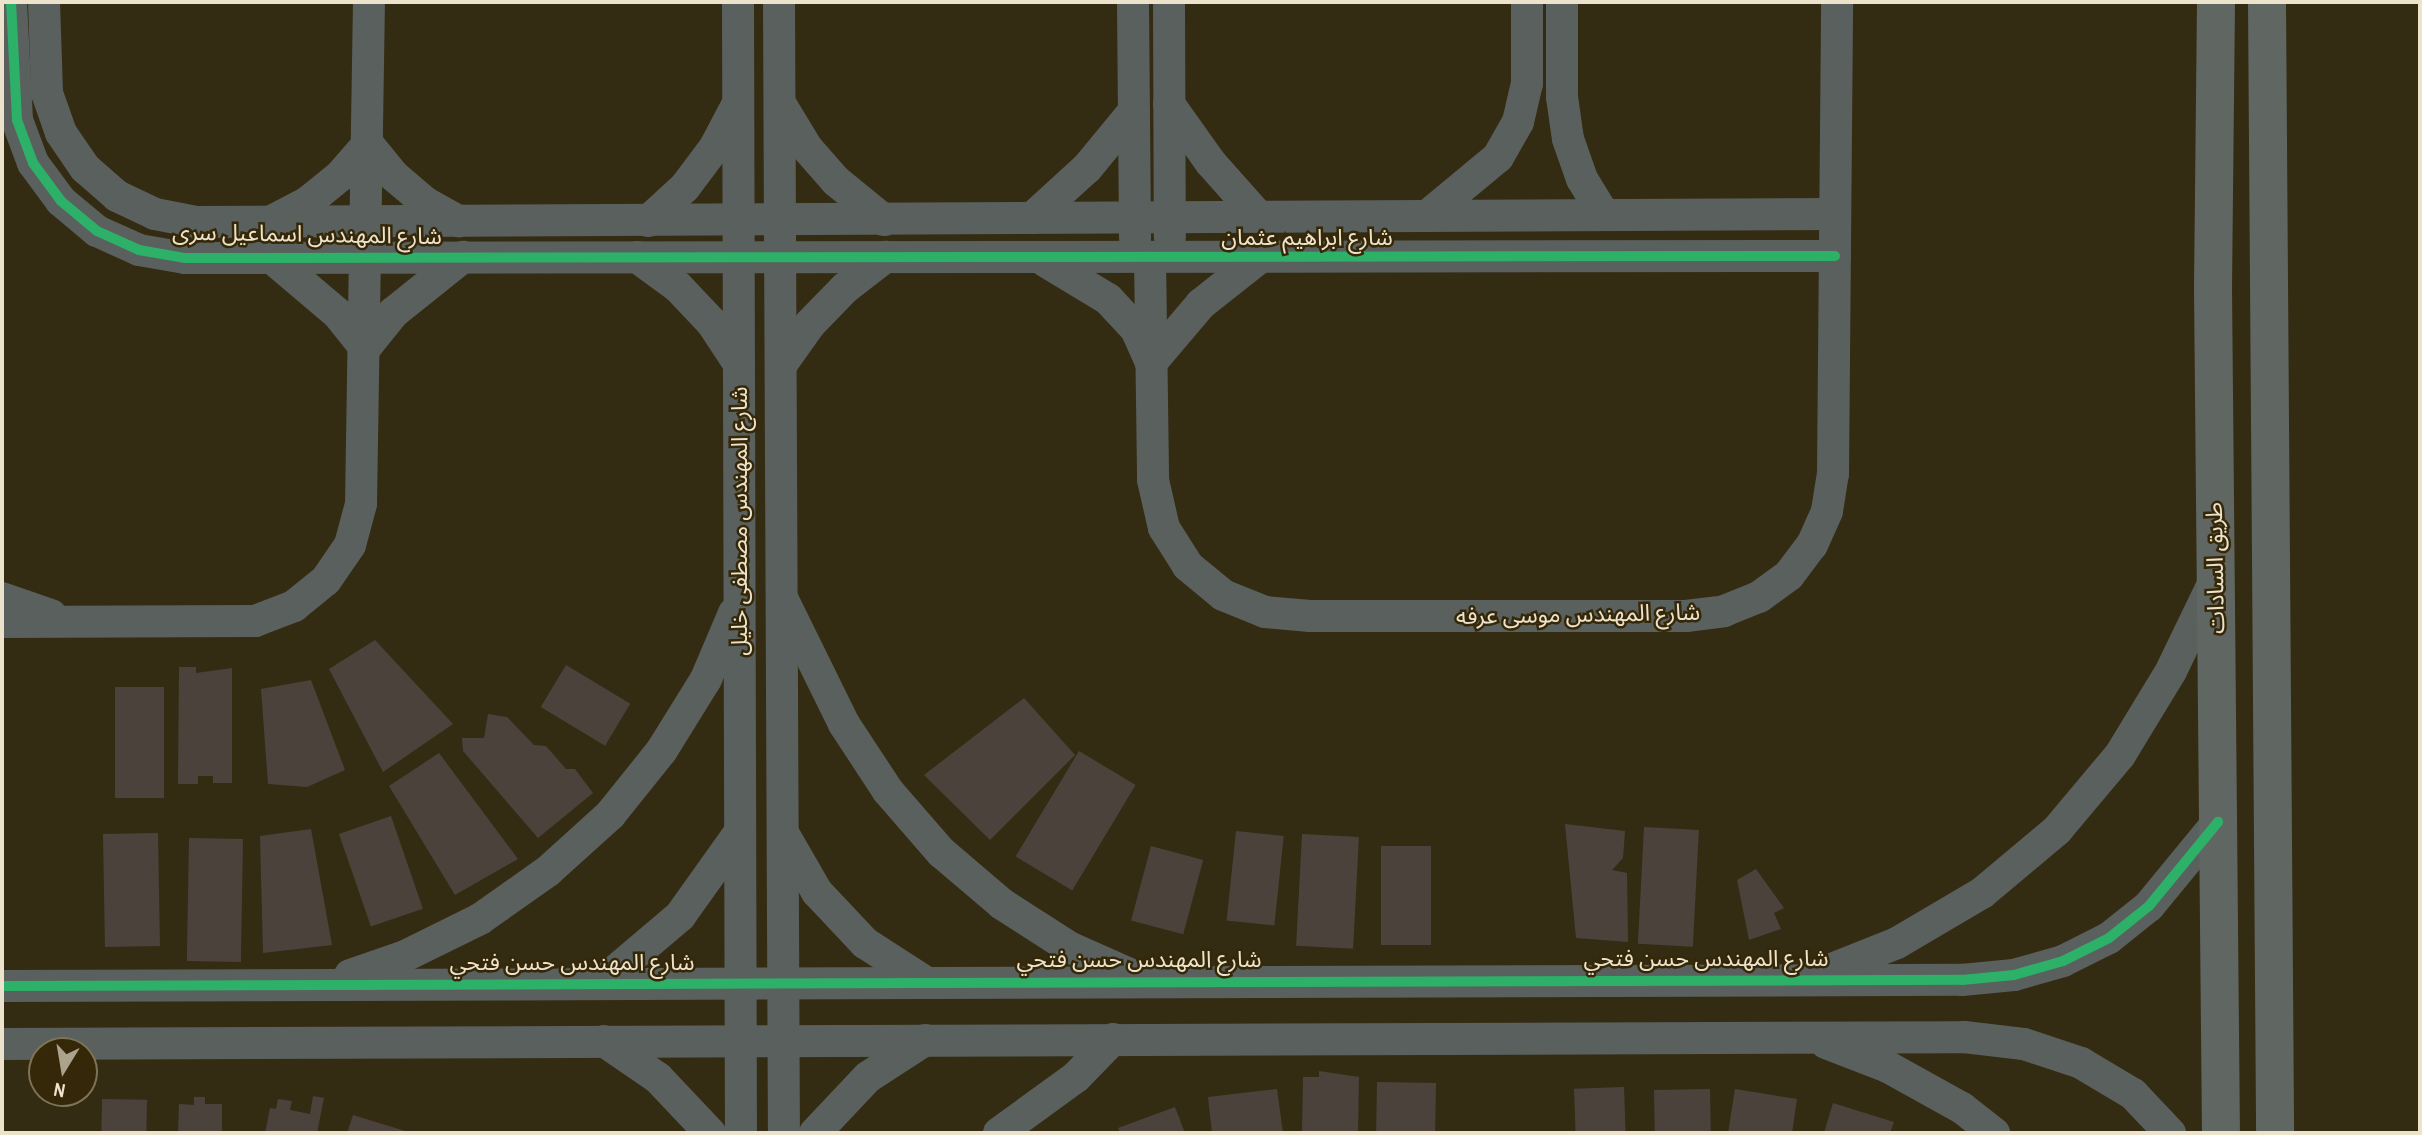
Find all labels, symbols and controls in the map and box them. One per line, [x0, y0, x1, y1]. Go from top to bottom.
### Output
street label: شارع المهندس اسماعيل سرى [172, 218, 442, 250]
street label: شارع ابراهيم عثمان [1221, 223, 1393, 251]
street label: شارع المهندس مصطفى خليل [725, 386, 753, 656]
street label: طريق السادات [2200, 502, 2230, 634]
street label: شارع المهندس موسى عرفه [1456, 598, 1700, 630]
street label: شارع المهندس حسن فتحي [1583, 944, 1829, 972]
street label: شارع المهندس حسن فتحي [1016, 945, 1262, 973]
street label: شارع المهندس حسن فتحي [449, 948, 695, 976]
north arrow [28, 1037, 98, 1107]
text: N [51, 1077, 67, 1104]

